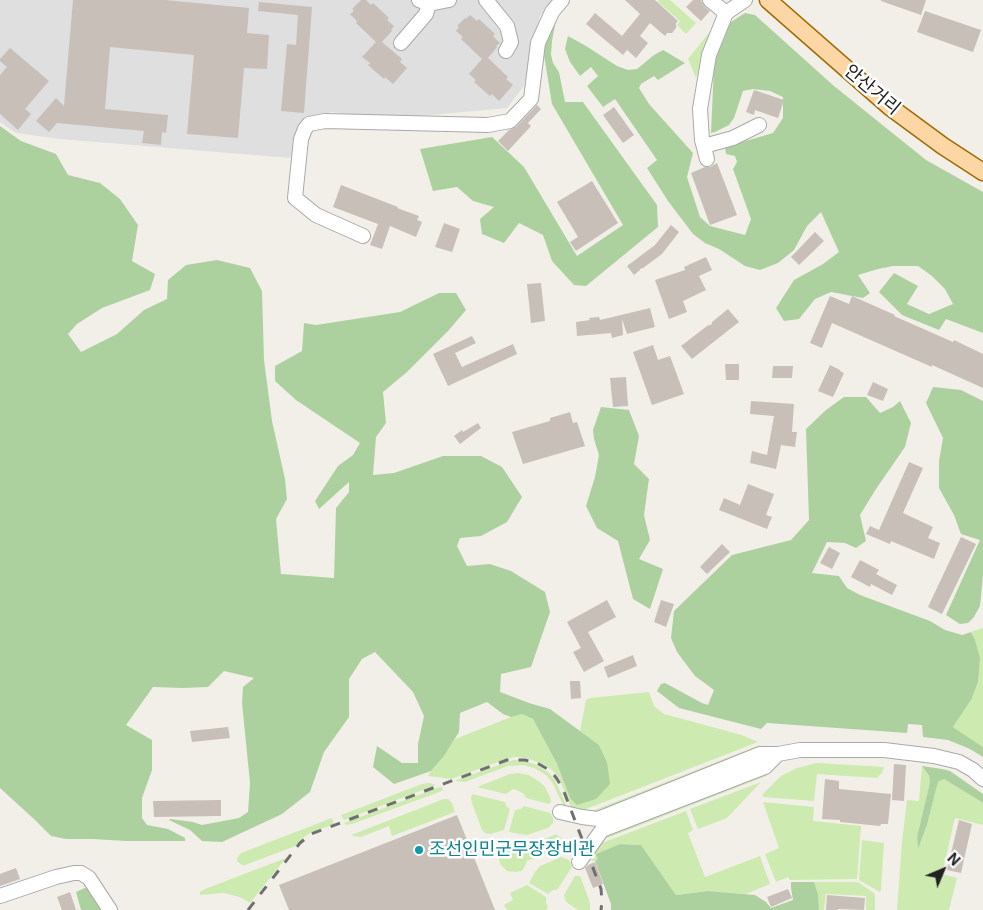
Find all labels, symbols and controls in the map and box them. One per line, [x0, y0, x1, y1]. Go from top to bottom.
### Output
street label: 안산거리 [840, 60, 904, 120]
place label: 조선인민군무장장비관 [429, 839, 595, 861]
marker: 조선인민군무장장비관 [413, 844, 425, 856]
north arrow [918, 845, 968, 895]
text: N [944, 849, 964, 869]

